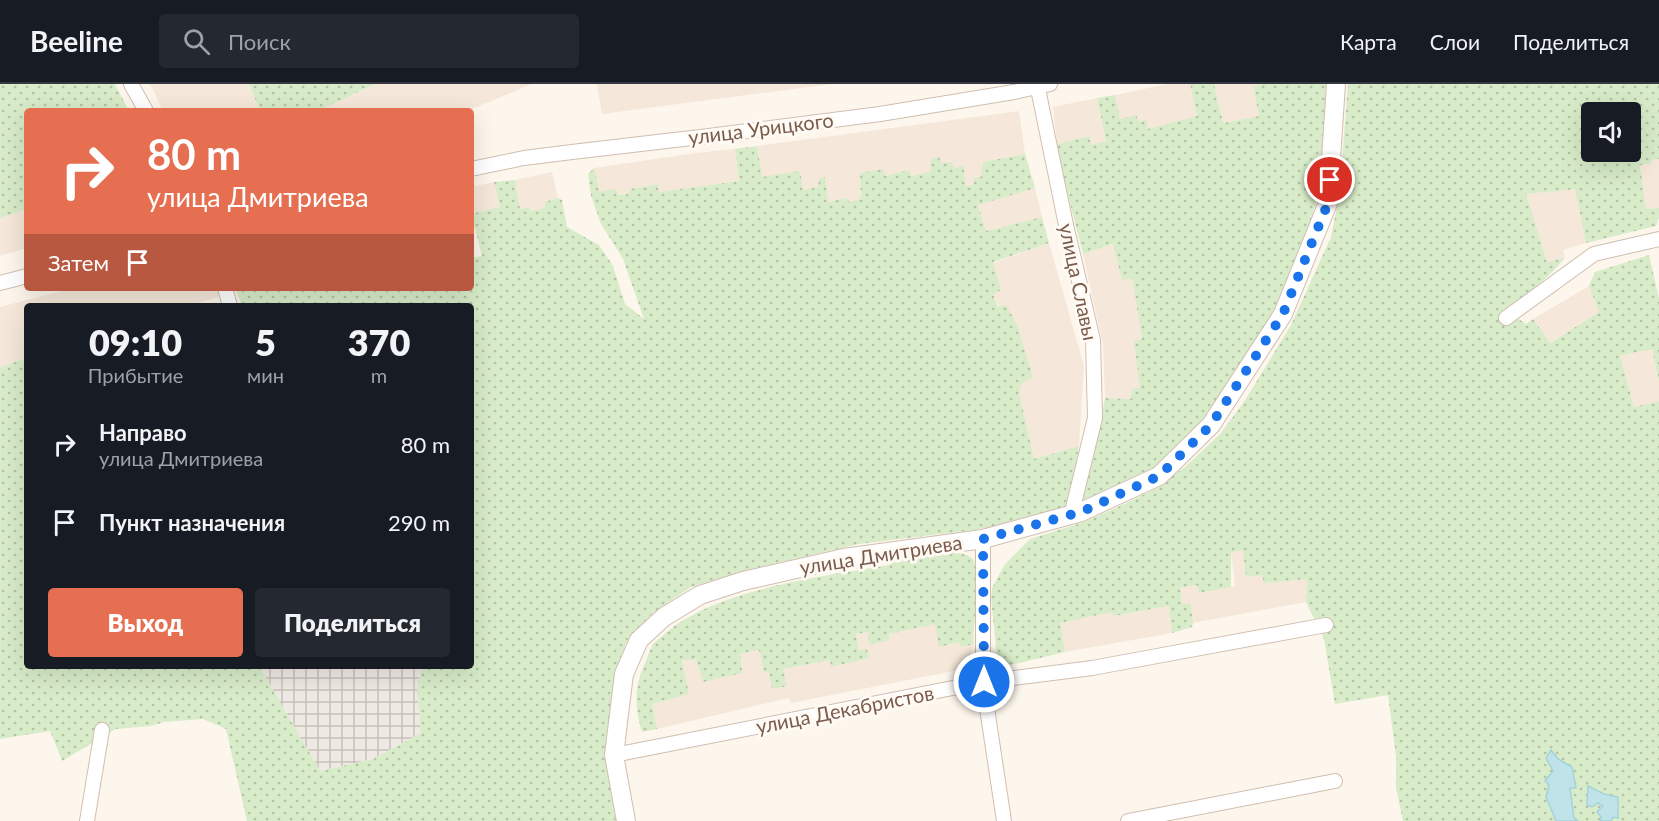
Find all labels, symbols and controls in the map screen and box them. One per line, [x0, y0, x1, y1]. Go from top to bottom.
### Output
search box [159, 14, 579, 68]
text: Beeline [30, 24, 123, 58]
icon: search [180, 25, 213, 58]
text: Поиск [228, 28, 291, 55]
text: Карта [1340, 29, 1397, 54]
text: Слои [1430, 29, 1480, 54]
text: Поделиться [1513, 29, 1629, 54]
map controls [1581, 102, 1641, 162]
button: sound [1581, 102, 1641, 162]
street label: улица Урицкого [687, 107, 835, 149]
text: 80 m [147, 129, 241, 179]
icon: right [48, 132, 126, 210]
pin [1304, 154, 1355, 205]
icon: arrive [1313, 163, 1346, 196]
text: улица Дмитриева [147, 180, 369, 213]
street label: улица Славы [1055, 221, 1103, 343]
icon: arrive [121, 246, 154, 279]
text: Затем [48, 249, 109, 276]
text: 09:10 [89, 320, 182, 364]
text: 5 [255, 320, 276, 364]
text: 370 [348, 320, 410, 364]
text: Прибытие [88, 363, 183, 387]
text: мин [247, 363, 284, 387]
text: m [371, 363, 387, 387]
text: Направо [99, 419, 187, 446]
icon: right [48, 428, 81, 461]
text: 80 m [401, 431, 450, 458]
text: улица Дмитриева [99, 446, 263, 470]
icon: arrive [48, 506, 81, 539]
text: Пункт назначения [99, 509, 285, 536]
text: 290 m [388, 509, 450, 536]
street label: улица Дмитриева [798, 529, 964, 579]
button: Выход [48, 588, 243, 657]
button: Поделиться [255, 588, 450, 657]
position arrow [952, 650, 1016, 714]
street label: улица Декабристов [754, 680, 936, 738]

